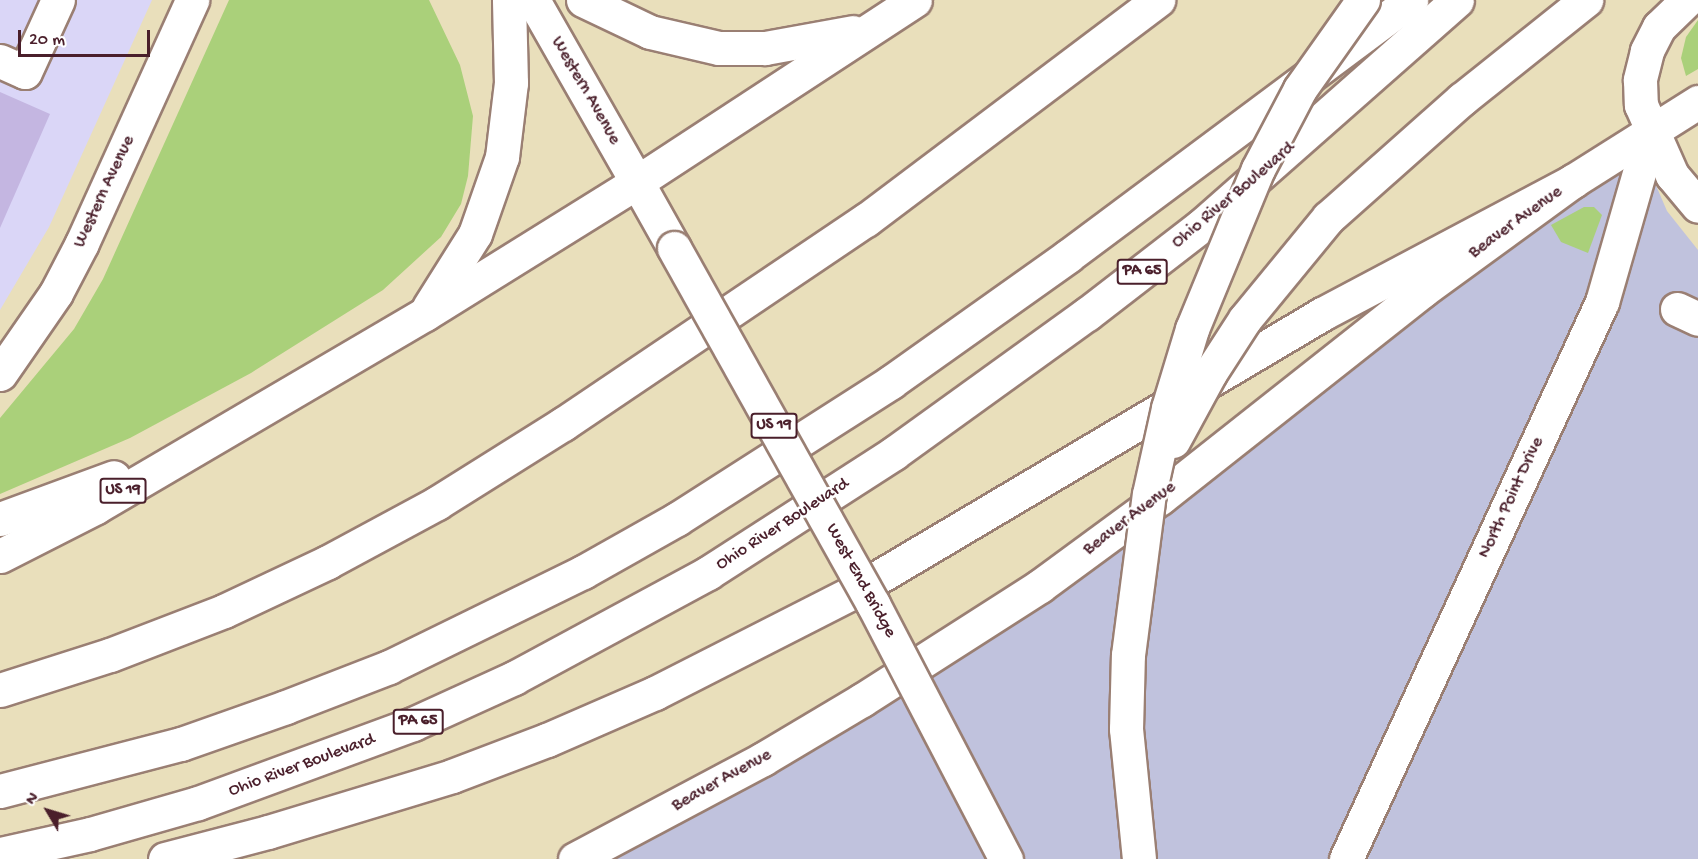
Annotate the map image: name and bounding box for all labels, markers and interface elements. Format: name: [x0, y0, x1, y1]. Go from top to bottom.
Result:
scale bar: [21, 18, 153, 56]
text: 20 m: [29, 30, 65, 51]
street label: Western Avenue: [545, 33, 625, 149]
street label: Western Avenue: [70, 133, 140, 251]
street label: Ohio River Boulevard: [1168, 138, 1300, 254]
street label: Beaver Avenue: [1465, 182, 1567, 264]
road number: PA 65: [1116, 259, 1168, 285]
road number: US 19: [750, 413, 798, 439]
street label: North Point Drive: [1474, 434, 1550, 562]
street label: Ohio River Boulevard: [712, 474, 854, 576]
street label: Beaver Avenue: [1079, 477, 1181, 561]
road number: US 19: [99, 478, 147, 504]
street label: West End Bridge: [820, 520, 900, 642]
road number: PA 65: [392, 709, 444, 735]
street label: Ohio River Boulevard: [226, 729, 378, 803]
street label: Beaver Avenue: [668, 745, 776, 817]
north arrow: [18, 781, 78, 841]
text: N: [23, 790, 44, 810]

